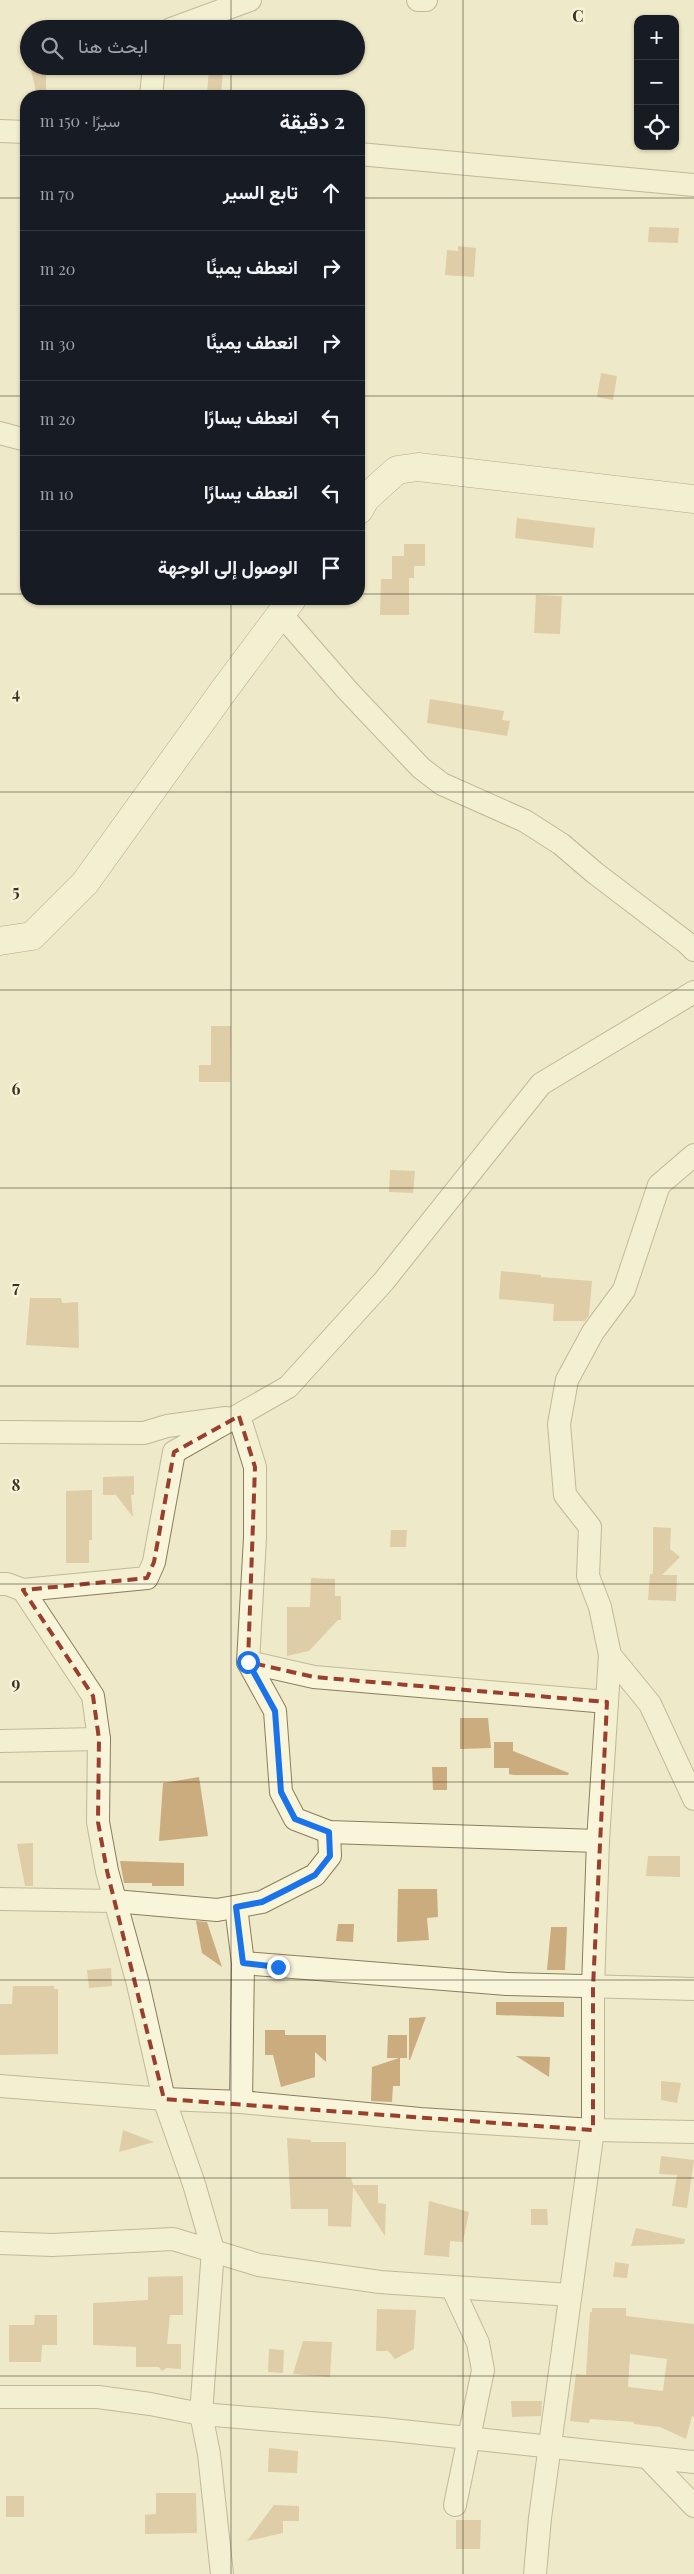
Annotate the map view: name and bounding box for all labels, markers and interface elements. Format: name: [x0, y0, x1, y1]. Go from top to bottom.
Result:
text: C: [572, 5, 584, 26]
map controls: [634, 15, 679, 150]
button: +: [634, 15, 679, 60]
search box: [20, 20, 365, 75]
text: ابحث هنا: [78, 32, 148, 58]
icon: search: [38, 34, 66, 62]
button: −: [634, 60, 679, 105]
button: locate: [634, 105, 679, 150]
text: 2 دقيقة: [280, 106, 345, 134]
text: سيرًا · 150 m: [40, 110, 120, 131]
text: تابع السير: [223, 178, 298, 204]
icon: ahead: [317, 179, 345, 207]
text: 70 m: [40, 183, 74, 204]
text: انعطف يمينًا: [206, 253, 298, 279]
icon: right: [317, 254, 345, 282]
text: 20 m: [40, 258, 75, 279]
text: انعطف يمينًا: [206, 328, 298, 354]
icon: right: [317, 329, 345, 357]
text: 30 m: [40, 333, 75, 354]
text: انعطف يسارًا: [204, 403, 298, 429]
icon: left: [317, 404, 345, 432]
text: 20 m: [40, 408, 75, 429]
text: انعطف يسارًا: [204, 478, 298, 504]
icon: left: [317, 479, 345, 507]
text: 10 m: [40, 483, 74, 504]
text: الوصول إلى الوجهة: [158, 553, 298, 579]
icon: arrive: [317, 554, 345, 582]
text: 4: [12, 682, 20, 703]
text: 5: [12, 880, 20, 901]
text: 6: [12, 1078, 21, 1099]
text: 7: [12, 1276, 20, 1297]
text: 8: [12, 1474, 21, 1495]
route start: [237, 1651, 260, 1674]
text: 9: [12, 1672, 21, 1693]
route end: [267, 1956, 290, 1979]

